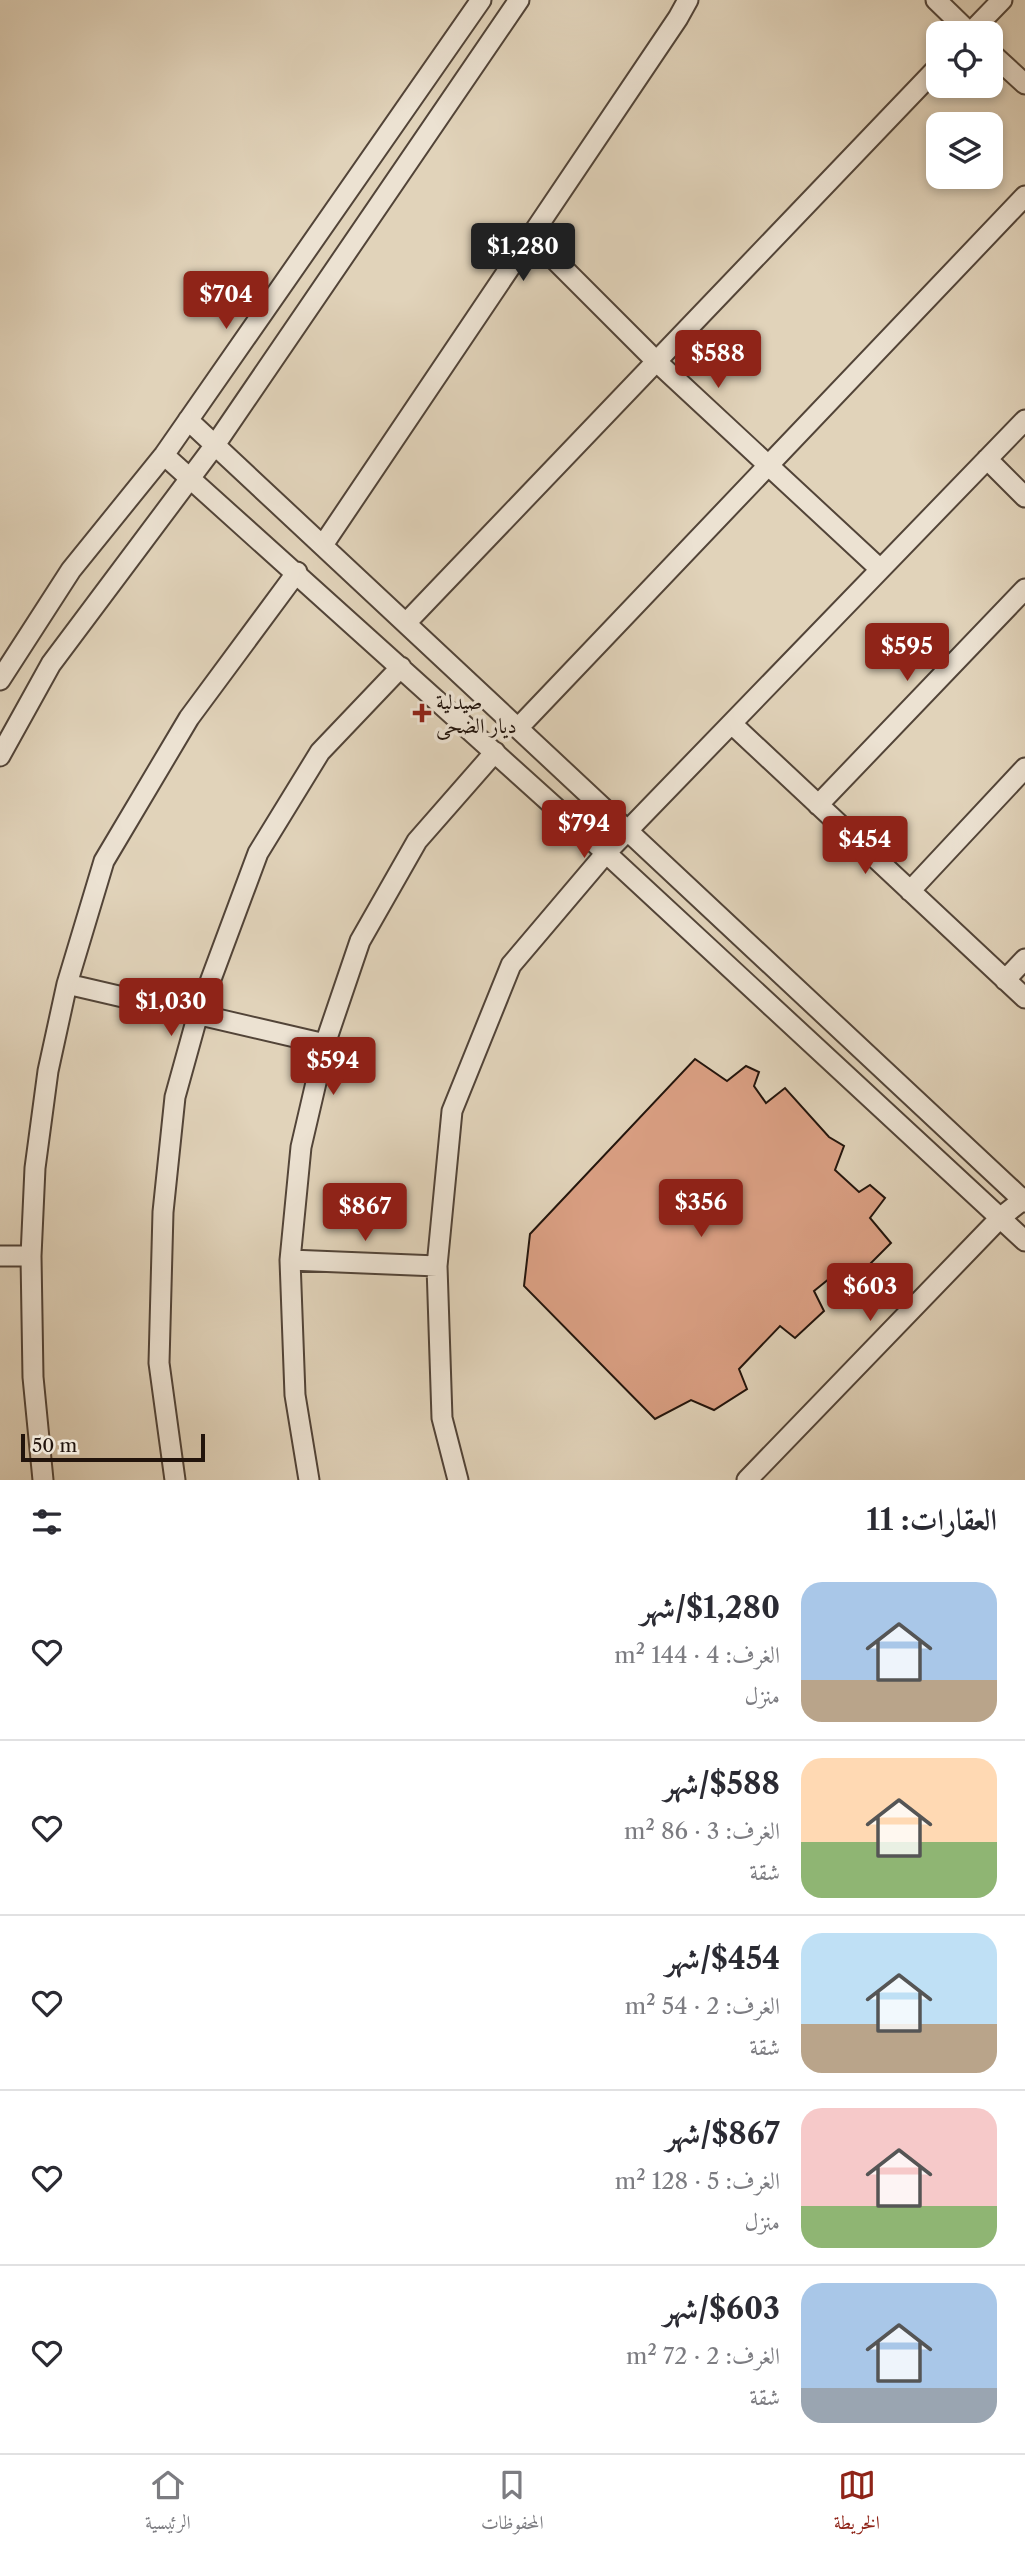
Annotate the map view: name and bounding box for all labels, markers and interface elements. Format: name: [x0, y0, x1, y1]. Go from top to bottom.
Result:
map controls: [926, 21, 1003, 189]
button: locate: [926, 21, 1003, 98]
button: layers: [926, 112, 1003, 189]
pin: $1,280: [466, 224, 580, 283]
text: $1,280: [487, 232, 559, 260]
pin: $704: [185, 272, 267, 331]
text: $704: [199, 280, 253, 308]
pin: $588: [677, 330, 759, 390]
text: $588: [691, 339, 745, 367]
pin: $595: [866, 624, 948, 683]
text: $595: [881, 632, 933, 660]
place label: صيدلية ديار الضحى: [436, 689, 517, 740]
marker: صيدلية ديار الضحى: [414, 705, 430, 721]
pin: $794: [543, 800, 625, 860]
text: $794: [558, 809, 610, 837]
pin: $454: [824, 816, 906, 876]
text: $454: [839, 825, 891, 853]
pin: $1,030: [114, 978, 228, 1038]
text: $1,030: [135, 987, 207, 1015]
pin: $594: [292, 1038, 374, 1097]
text: $594: [307, 1046, 359, 1074]
pin: $356: [660, 1180, 742, 1239]
pin: $867: [324, 1184, 406, 1243]
text: $356: [675, 1188, 727, 1216]
text: $867: [339, 1192, 391, 1220]
pin: $603: [829, 1264, 911, 1323]
text: $603: [843, 1272, 897, 1300]
scale bar: [21, 1431, 205, 1463]
text: 50 m: [32, 1434, 77, 1457]
text: العقارات: 11: [866, 1501, 997, 1538]
icon: filters: [28, 1503, 66, 1541]
text: $1,280/شهر: [641, 1589, 780, 1626]
icon: home: [857, 1610, 941, 1694]
icon: heart: [28, 1633, 66, 1671]
text: الغرف: 4 · 144 m²: [614, 1641, 780, 1669]
text: منزل: [745, 1682, 780, 1710]
text: $588/شهر: [664, 1765, 780, 1802]
icon: home: [857, 1786, 941, 1870]
icon: heart: [28, 1809, 66, 1847]
text: الغرف: 3 · 86 m²: [624, 1817, 780, 1845]
text: شقة: [750, 1858, 780, 1886]
text: $454/شهر: [665, 1940, 780, 1977]
icon: home: [857, 1961, 941, 2045]
icon: heart: [28, 1984, 66, 2022]
text: الغرف: 2 · 54 m²: [625, 1992, 780, 2020]
text: شقة: [750, 2033, 780, 2061]
text: $867/شهر: [666, 2115, 780, 2152]
icon: home: [857, 2136, 941, 2220]
icon: heart: [28, 2159, 66, 2197]
text: الغرف: 5 · 128 m²: [615, 2167, 780, 2195]
text: منزل: [745, 2208, 780, 2236]
text: $603/شهر: [664, 2290, 780, 2327]
icon: home: [857, 2311, 941, 2395]
icon: heart: [28, 2334, 66, 2372]
text: الغرف: 2 · 72 m²: [626, 2342, 780, 2370]
text: شقة: [750, 2383, 780, 2411]
tab: الرئيسية: [145, 2466, 191, 2541]
tab: المحفوظات: [481, 2466, 544, 2541]
tab: الخريطة: [834, 2466, 880, 2541]

